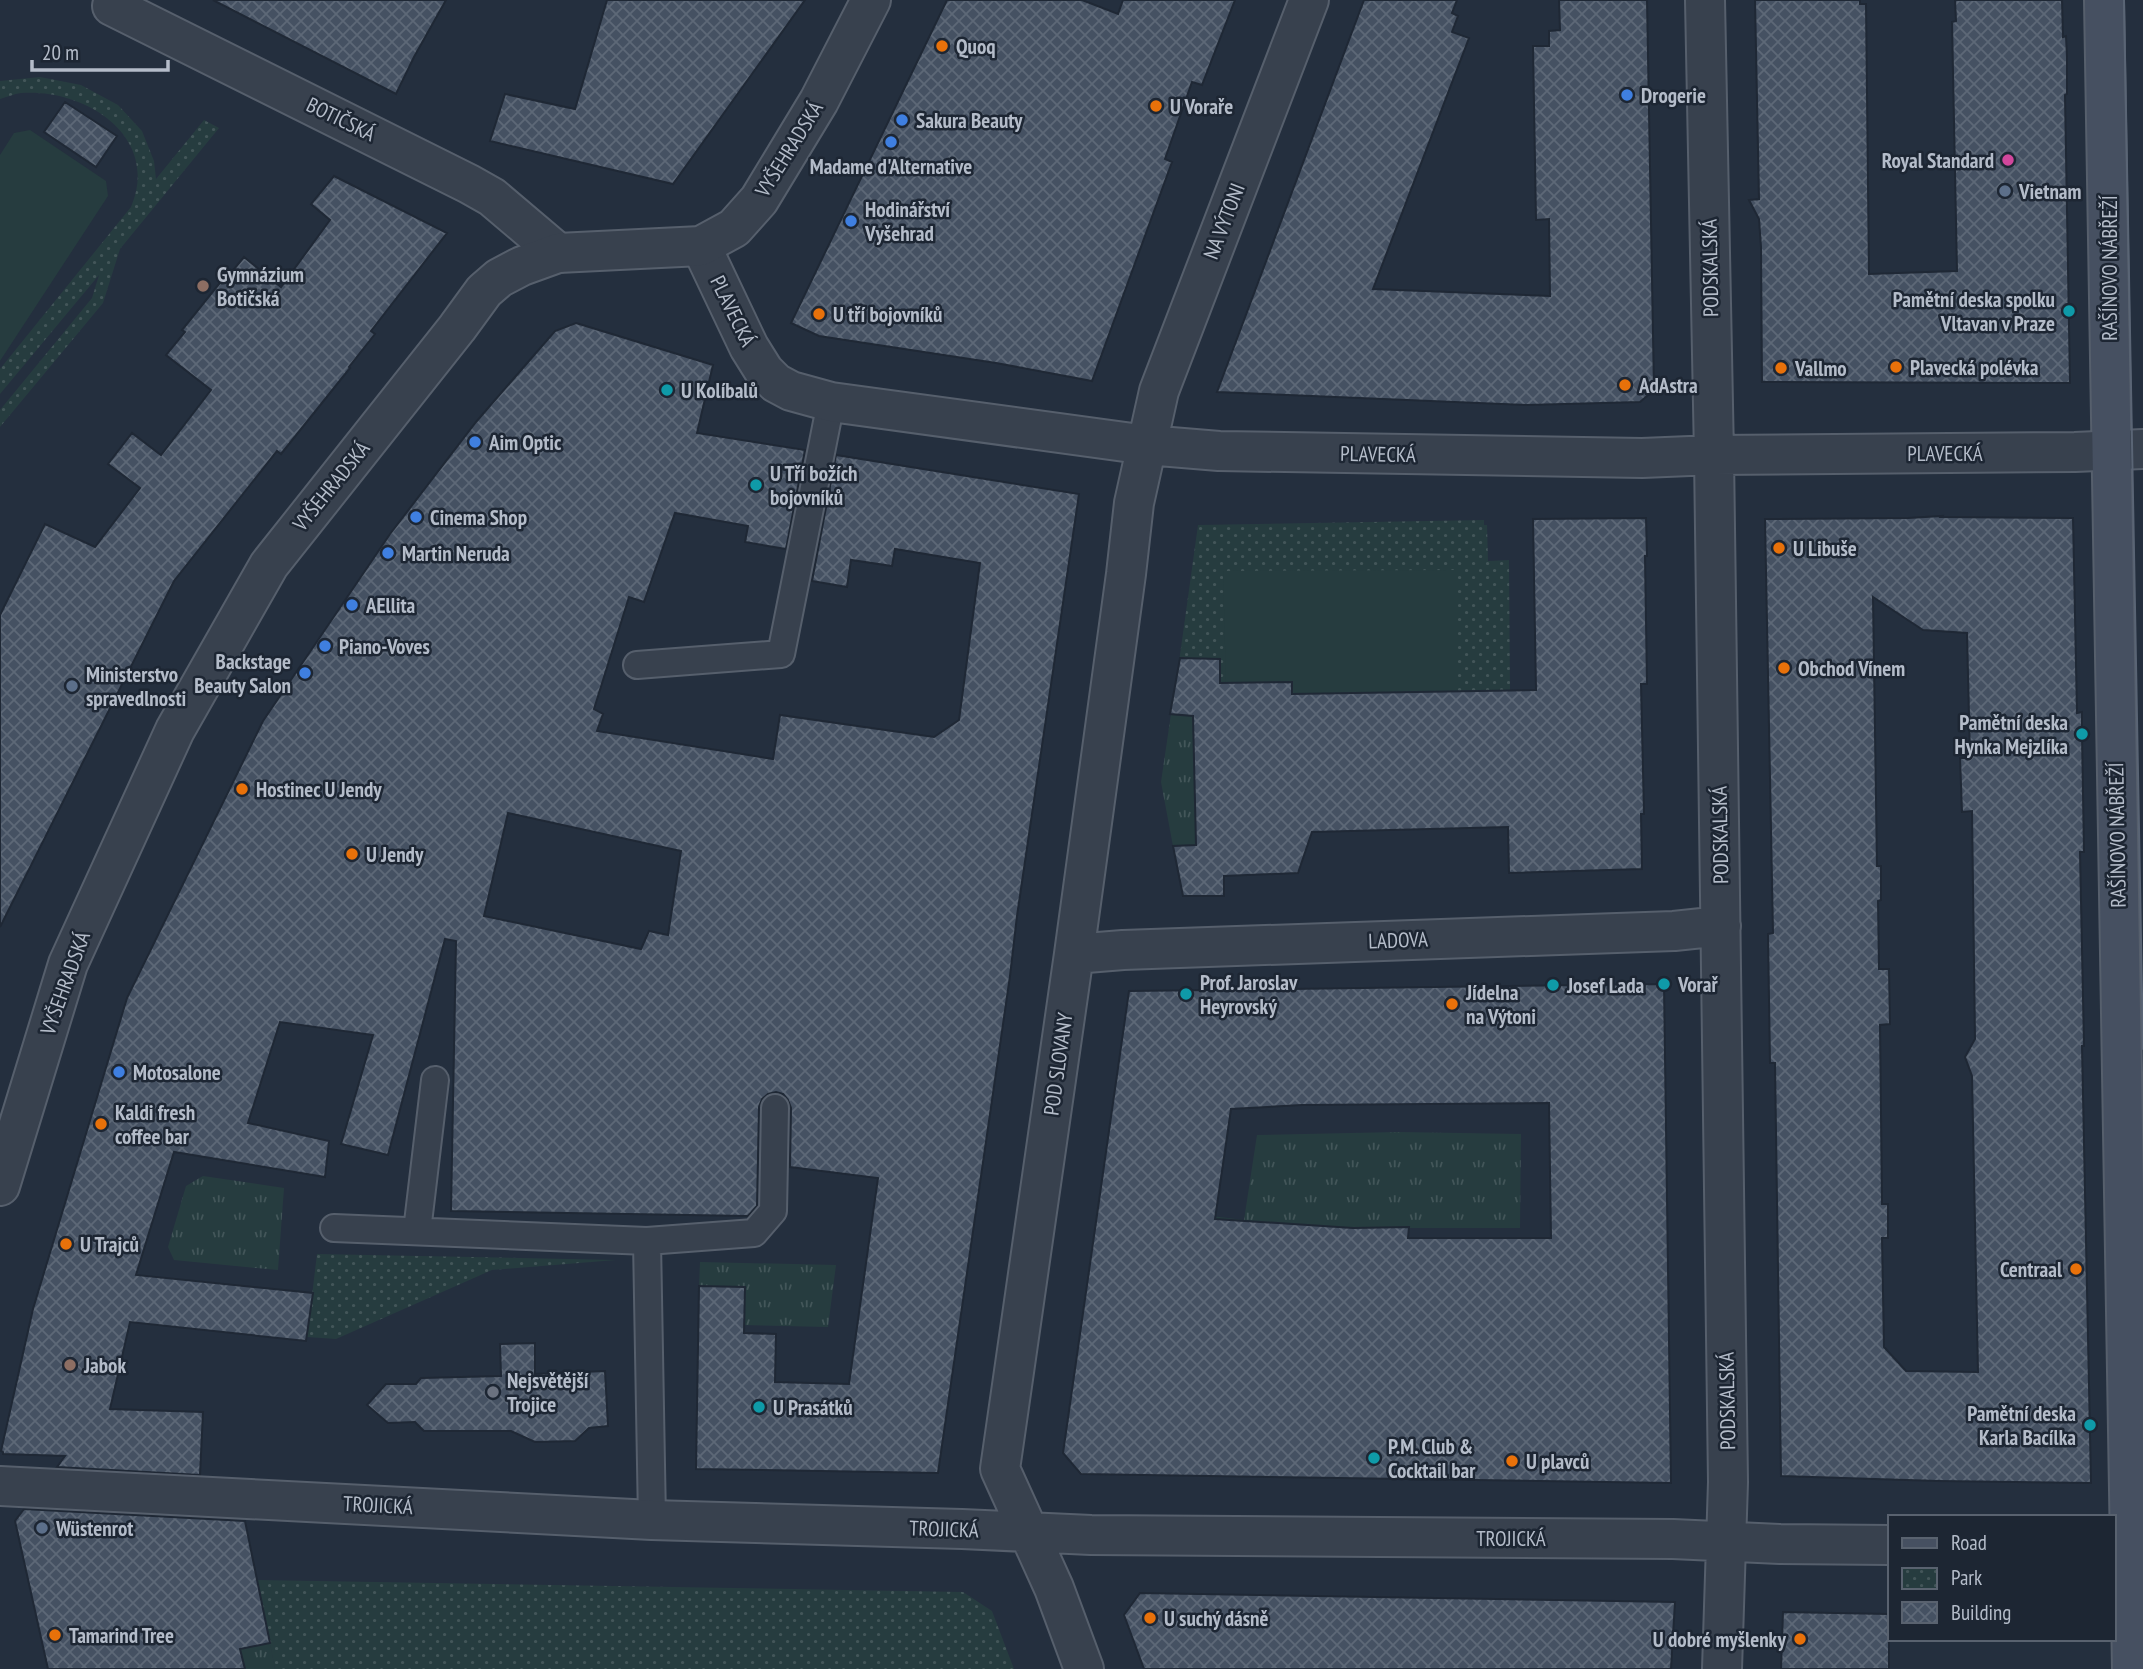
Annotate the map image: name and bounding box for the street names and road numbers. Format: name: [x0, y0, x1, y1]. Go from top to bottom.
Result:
street label: BOTIČSKÁ: [302, 91, 380, 147]
street label: VYŠEHRADSKÁ: [749, 96, 829, 203]
street label: NA VÝTONI: [1197, 179, 1251, 263]
street label: RAŠÍNOVO NÁBŘEŽÍ: [2096, 194, 2123, 341]
street label: PODSKALSKÁ: [1696, 219, 1724, 317]
street label: PLAVECKÁ: [704, 271, 762, 351]
street label: VYŠEHRADSKÁ: [286, 436, 375, 537]
street label: PLAVECKÁ: [1340, 440, 1416, 468]
street label: PLAVECKÁ: [1907, 440, 1983, 467]
street label: RAŠÍNOVO NÁBŘEŽÍ: [2102, 761, 2132, 908]
street label: PODSKALSKÁ: [1706, 786, 1734, 884]
street label: LADOVA: [1368, 925, 1428, 955]
street label: VYŠEHRADSKÁ: [34, 928, 96, 1039]
street label: POD SLOVANY: [1037, 1010, 1079, 1117]
street label: PODSKALSKÁ: [1713, 1352, 1741, 1450]
street label: TROJICKÁ: [343, 1490, 414, 1520]
street label: TROJICKÁ: [909, 1514, 979, 1544]
street label: TROJICKÁ: [1476, 1525, 1546, 1552]

